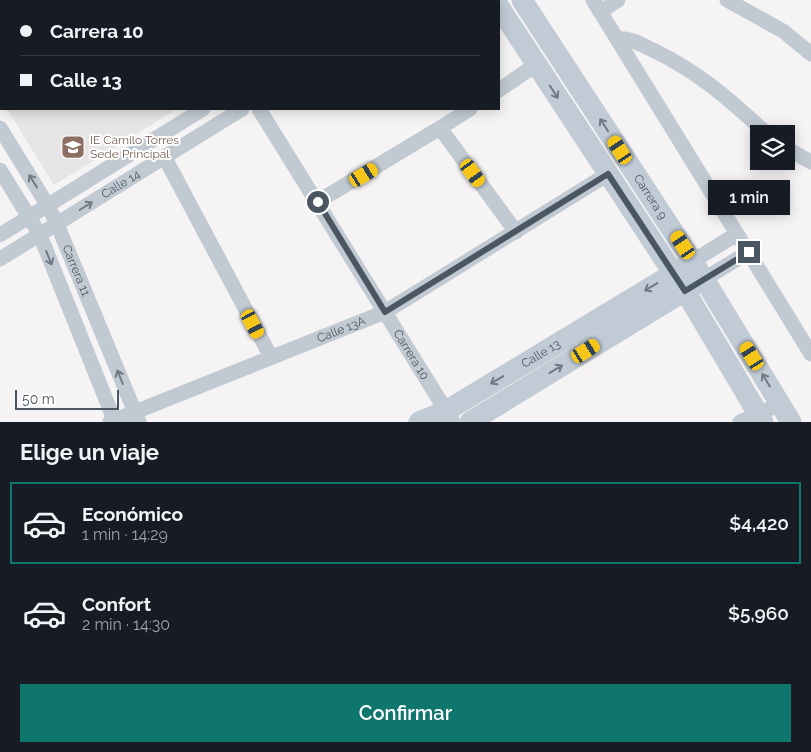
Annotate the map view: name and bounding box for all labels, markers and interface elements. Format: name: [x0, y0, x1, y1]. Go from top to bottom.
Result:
text: Carrera 10: [50, 20, 144, 42]
text: Calle 13: [50, 69, 122, 91]
one-way arrow: [550, 84, 560, 98]
one-way arrow: [599, 118, 609, 132]
map controls: [750, 125, 795, 170]
button: layers: [750, 125, 795, 170]
place label: IE Camilo Torres Sede Principal: [90, 133, 179, 161]
car: [605, 133, 634, 167]
school or university icon: IE Camilo Torres Sede Principal: [60, 134, 86, 160]
car: [458, 156, 487, 190]
car: [347, 161, 380, 189]
street label: Calle 14: [99, 167, 143, 201]
street label: Carrera 9: [631, 172, 670, 222]
one-way arrow: [27, 174, 37, 188]
callout: 1 min: [708, 180, 790, 214]
text: 1 min: [729, 188, 769, 207]
route start: [307, 191, 329, 213]
one-way arrow: [79, 201, 93, 211]
car: [668, 228, 697, 262]
route end: [738, 241, 760, 263]
street label: Carrera 11: [59, 243, 93, 298]
one-way arrow: [45, 250, 54, 265]
one-way arrow: [645, 282, 659, 292]
car: [239, 307, 266, 341]
street label: Calle 13A: [315, 314, 368, 346]
street label: Carrera 10: [390, 327, 432, 382]
street label: Calle 13: [519, 337, 563, 371]
car: [569, 337, 602, 365]
car: [737, 339, 766, 373]
one-way arrow: [549, 364, 563, 374]
one-way arrow: [115, 370, 125, 385]
one-way arrow: [761, 373, 772, 387]
one-way arrow: [491, 375, 505, 385]
scale bar: [15, 387, 119, 410]
text: 50 m: [22, 391, 55, 407]
text: Elige un viaje: [20, 439, 159, 465]
icon: car: [22, 501, 67, 546]
text: Económico: [82, 503, 183, 525]
text: $4,420: [729, 512, 789, 534]
text: 1 min · 14:29: [82, 525, 168, 544]
icon: car: [22, 591, 67, 636]
text: Confort: [82, 593, 151, 615]
text: $5,960: [728, 602, 789, 624]
text: 2 min · 14:30: [82, 615, 170, 634]
button: Confirmar: [20, 684, 791, 742]

